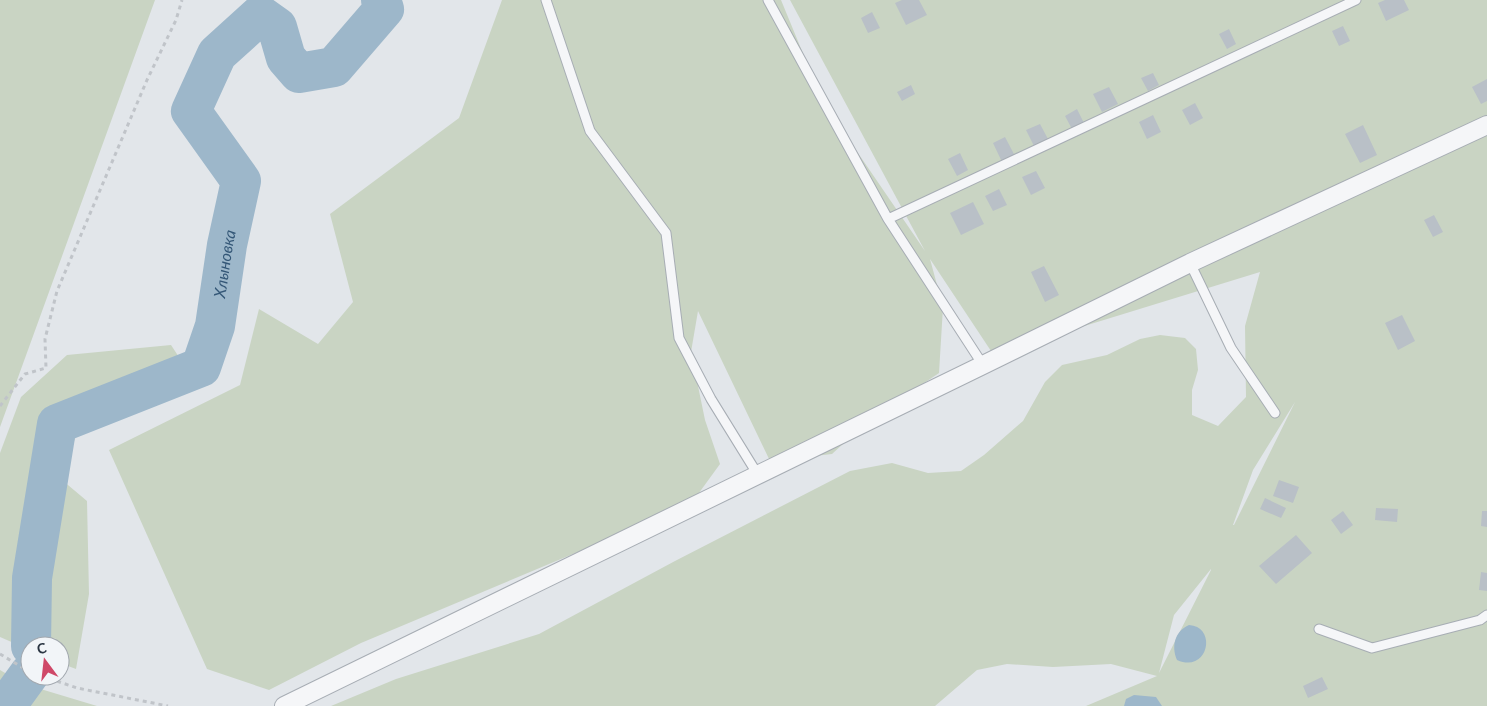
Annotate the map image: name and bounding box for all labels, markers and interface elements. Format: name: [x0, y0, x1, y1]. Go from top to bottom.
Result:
water label: Хлыновка: [209, 228, 239, 300]
north arrow: [20, 636, 70, 686]
text: С: [35, 638, 49, 657]

